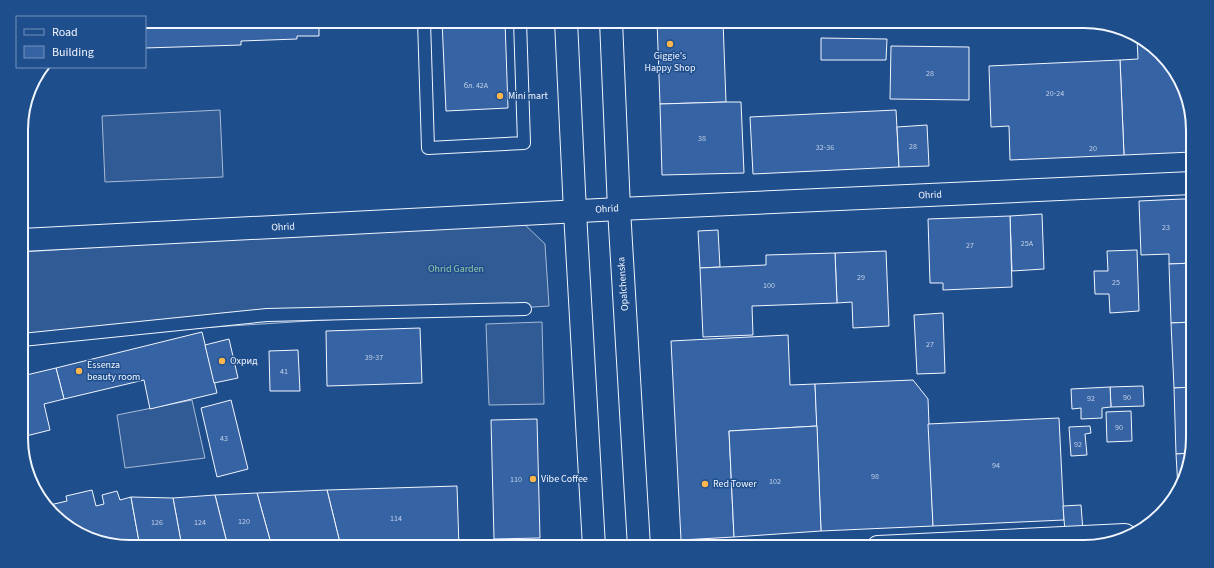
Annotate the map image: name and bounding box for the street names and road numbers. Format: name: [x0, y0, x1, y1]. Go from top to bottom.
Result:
street label: Ohrid: [918, 187, 942, 203]
street label: Ohrid: [595, 201, 619, 217]
street label: Ohrid: [271, 219, 295, 235]
street label: Opalchenska: [614, 256, 632, 312]

